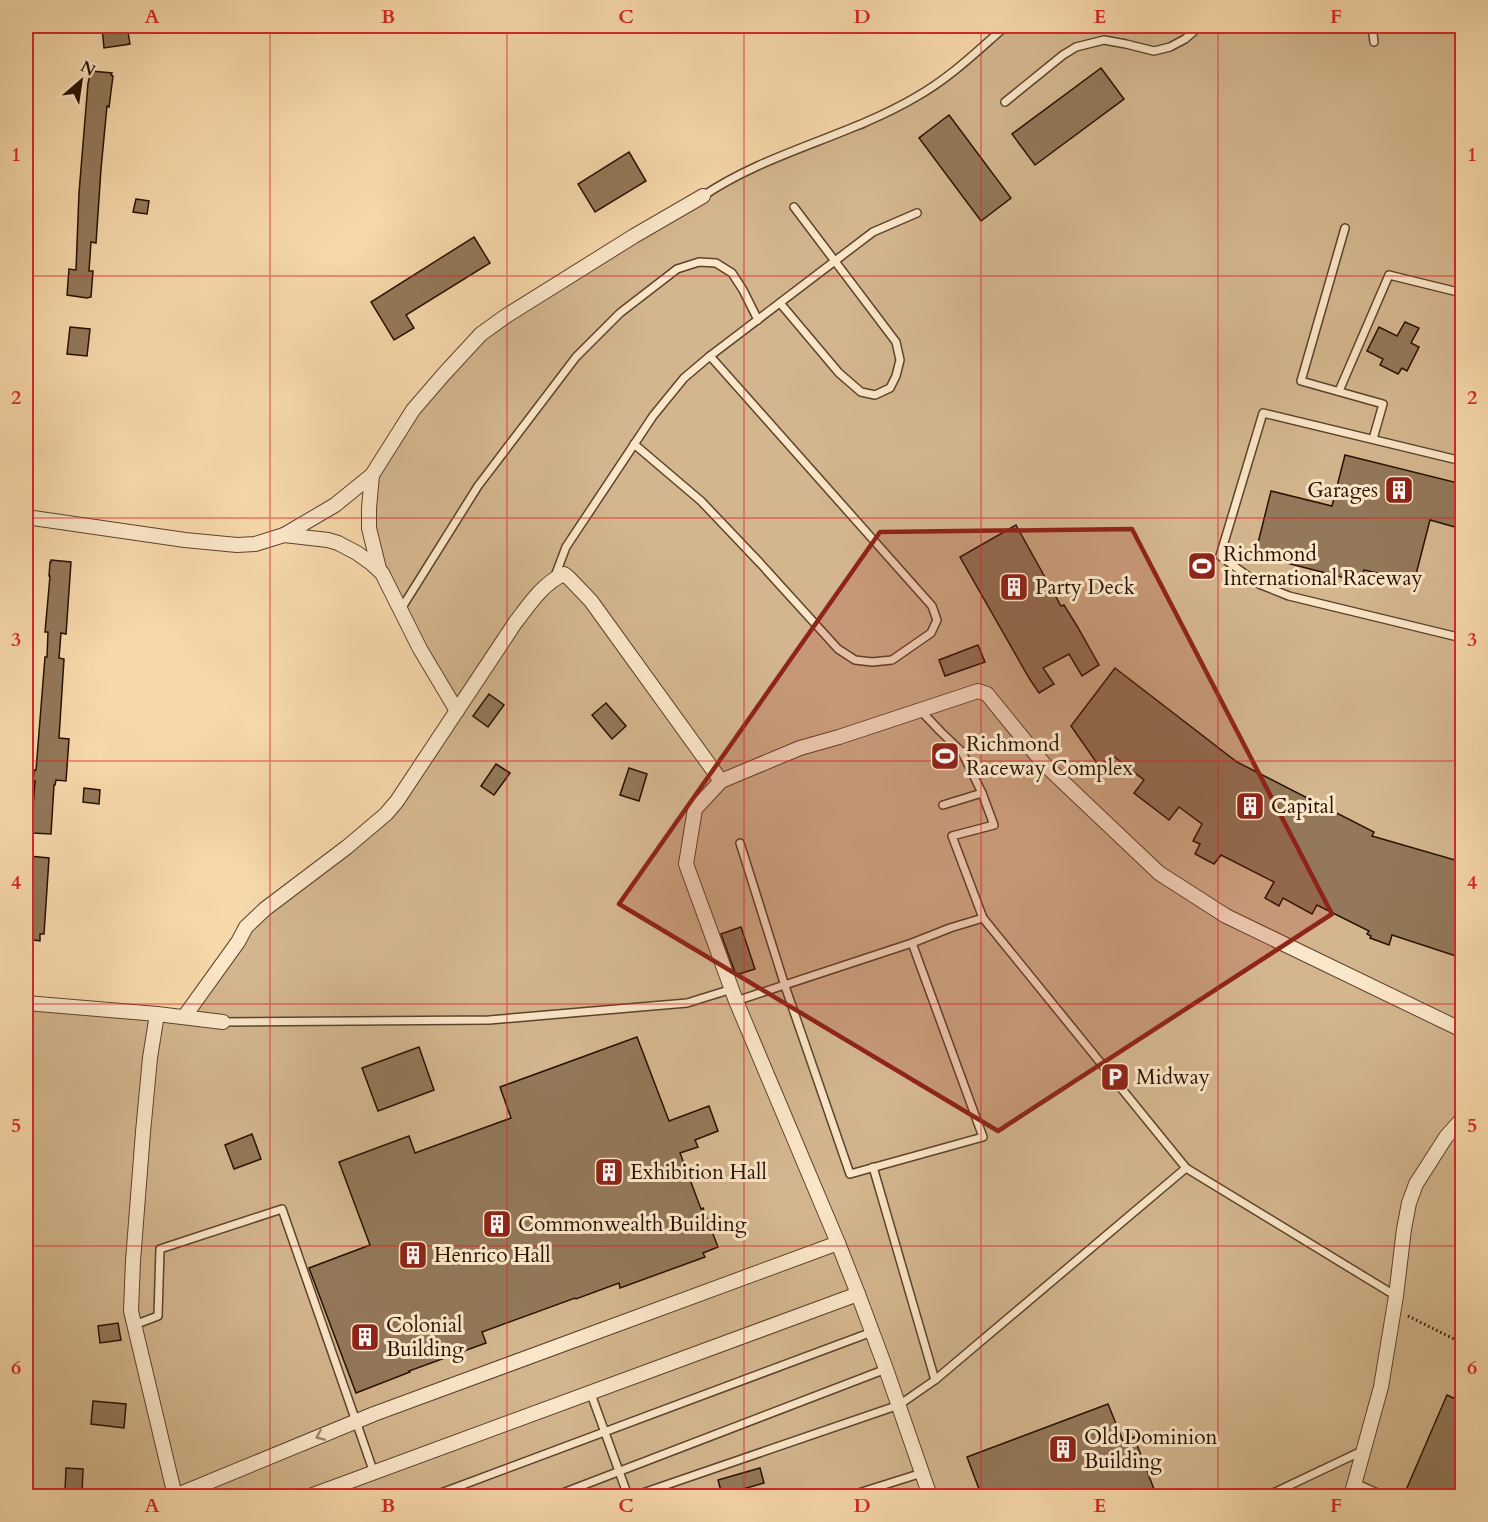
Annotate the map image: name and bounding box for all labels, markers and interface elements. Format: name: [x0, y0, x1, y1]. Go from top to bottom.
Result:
text: A: [144, 3, 160, 30]
text: B: [381, 3, 395, 30]
text: C: [618, 3, 634, 30]
text: D: [853, 3, 871, 30]
text: E: [1094, 3, 1106, 30]
text: F: [1330, 3, 1342, 30]
north arrow: [51, 51, 111, 111]
text: N: [76, 56, 99, 82]
text: 1: [11, 141, 21, 168]
text: 1: [1467, 141, 1477, 168]
text: 2: [11, 384, 21, 411]
text: 2: [1467, 384, 1477, 411]
building icon: Garages: [1383, 474, 1415, 506]
place label: Garages: [1307, 476, 1378, 505]
place label: Richmond International Raceway: [1223, 540, 1423, 593]
sports icon: Richmond International Raceway: [1186, 550, 1218, 582]
building icon: Party Deck: [998, 571, 1030, 603]
place label: Party Deck: [1035, 573, 1136, 602]
text: 3: [11, 626, 21, 653]
text: 3: [1467, 626, 1477, 653]
place label: Richmond Raceway Complex: [966, 730, 1134, 783]
sports icon: Richmond Raceway Complex: [929, 740, 961, 772]
building icon: Capital: [1234, 790, 1266, 822]
place label: Capital: [1271, 792, 1334, 821]
text: 4: [11, 869, 21, 896]
text: 4: [1467, 869, 1477, 896]
parking icon: Midway: [1099, 1061, 1131, 1093]
place label: Midway: [1136, 1063, 1210, 1092]
text: 5: [11, 1112, 21, 1139]
text: 5: [1467, 1112, 1477, 1139]
building icon: Exhibition Hall: [593, 1156, 625, 1188]
place label: Exhibition Hall: [630, 1158, 767, 1187]
building icon: Commonwealth Building: [481, 1208, 513, 1240]
place label: Commonwealth Building: [518, 1210, 747, 1239]
building icon: Henrico Hall: [397, 1239, 429, 1271]
place label: Henrico Hall: [434, 1241, 550, 1270]
place label: Colonial Building: [386, 1311, 464, 1364]
building icon: Colonial Building: [349, 1321, 381, 1353]
text: 6: [11, 1354, 21, 1381]
text: 6: [1467, 1354, 1477, 1381]
place label: Old Dominion Building: [1084, 1423, 1218, 1476]
one-way arrow: [315, 1429, 326, 1441]
building icon: Old Dominion Building: [1047, 1433, 1079, 1465]
text: A: [144, 1492, 160, 1519]
text: B: [381, 1492, 395, 1519]
text: C: [618, 1492, 634, 1519]
text: D: [853, 1492, 871, 1519]
text: E: [1094, 1492, 1106, 1519]
text: F: [1330, 1492, 1342, 1519]

